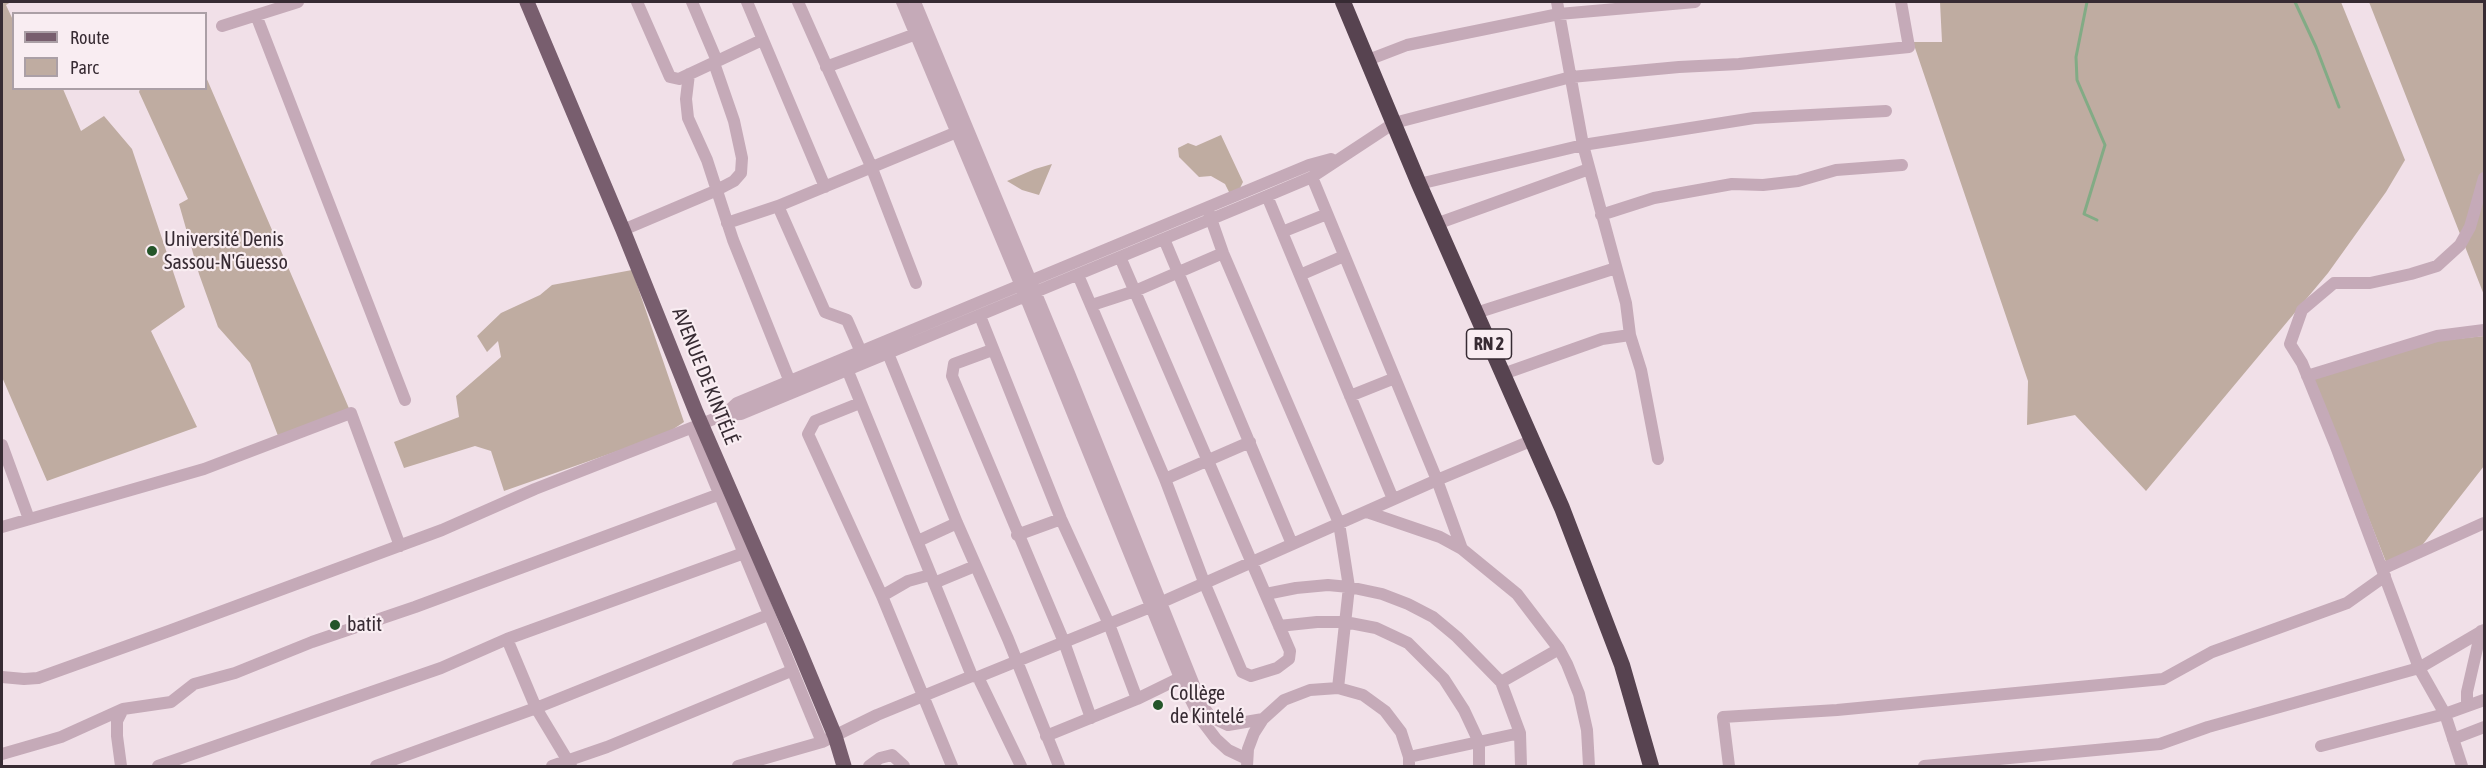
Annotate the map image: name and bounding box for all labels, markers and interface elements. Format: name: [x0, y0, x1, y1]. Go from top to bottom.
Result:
legend: [12, 12, 207, 90]
text: Route: [70, 27, 109, 48]
text: Parc: [70, 57, 99, 78]
place label: Université Denis Sassou-N'Guesso: [164, 228, 288, 275]
marker: Université Denis Sassou-N'Guesso: [145, 244, 159, 258]
street label: AVENUE DE KINTÉLÉ: [667, 304, 743, 448]
road number: RN 2: [1466, 329, 1512, 359]
place label: batit: [347, 613, 382, 637]
marker: batit: [328, 618, 342, 632]
place label: Collège de Kintelé: [1170, 682, 1244, 729]
marker: Collège de Kintelé: [1151, 698, 1165, 712]

